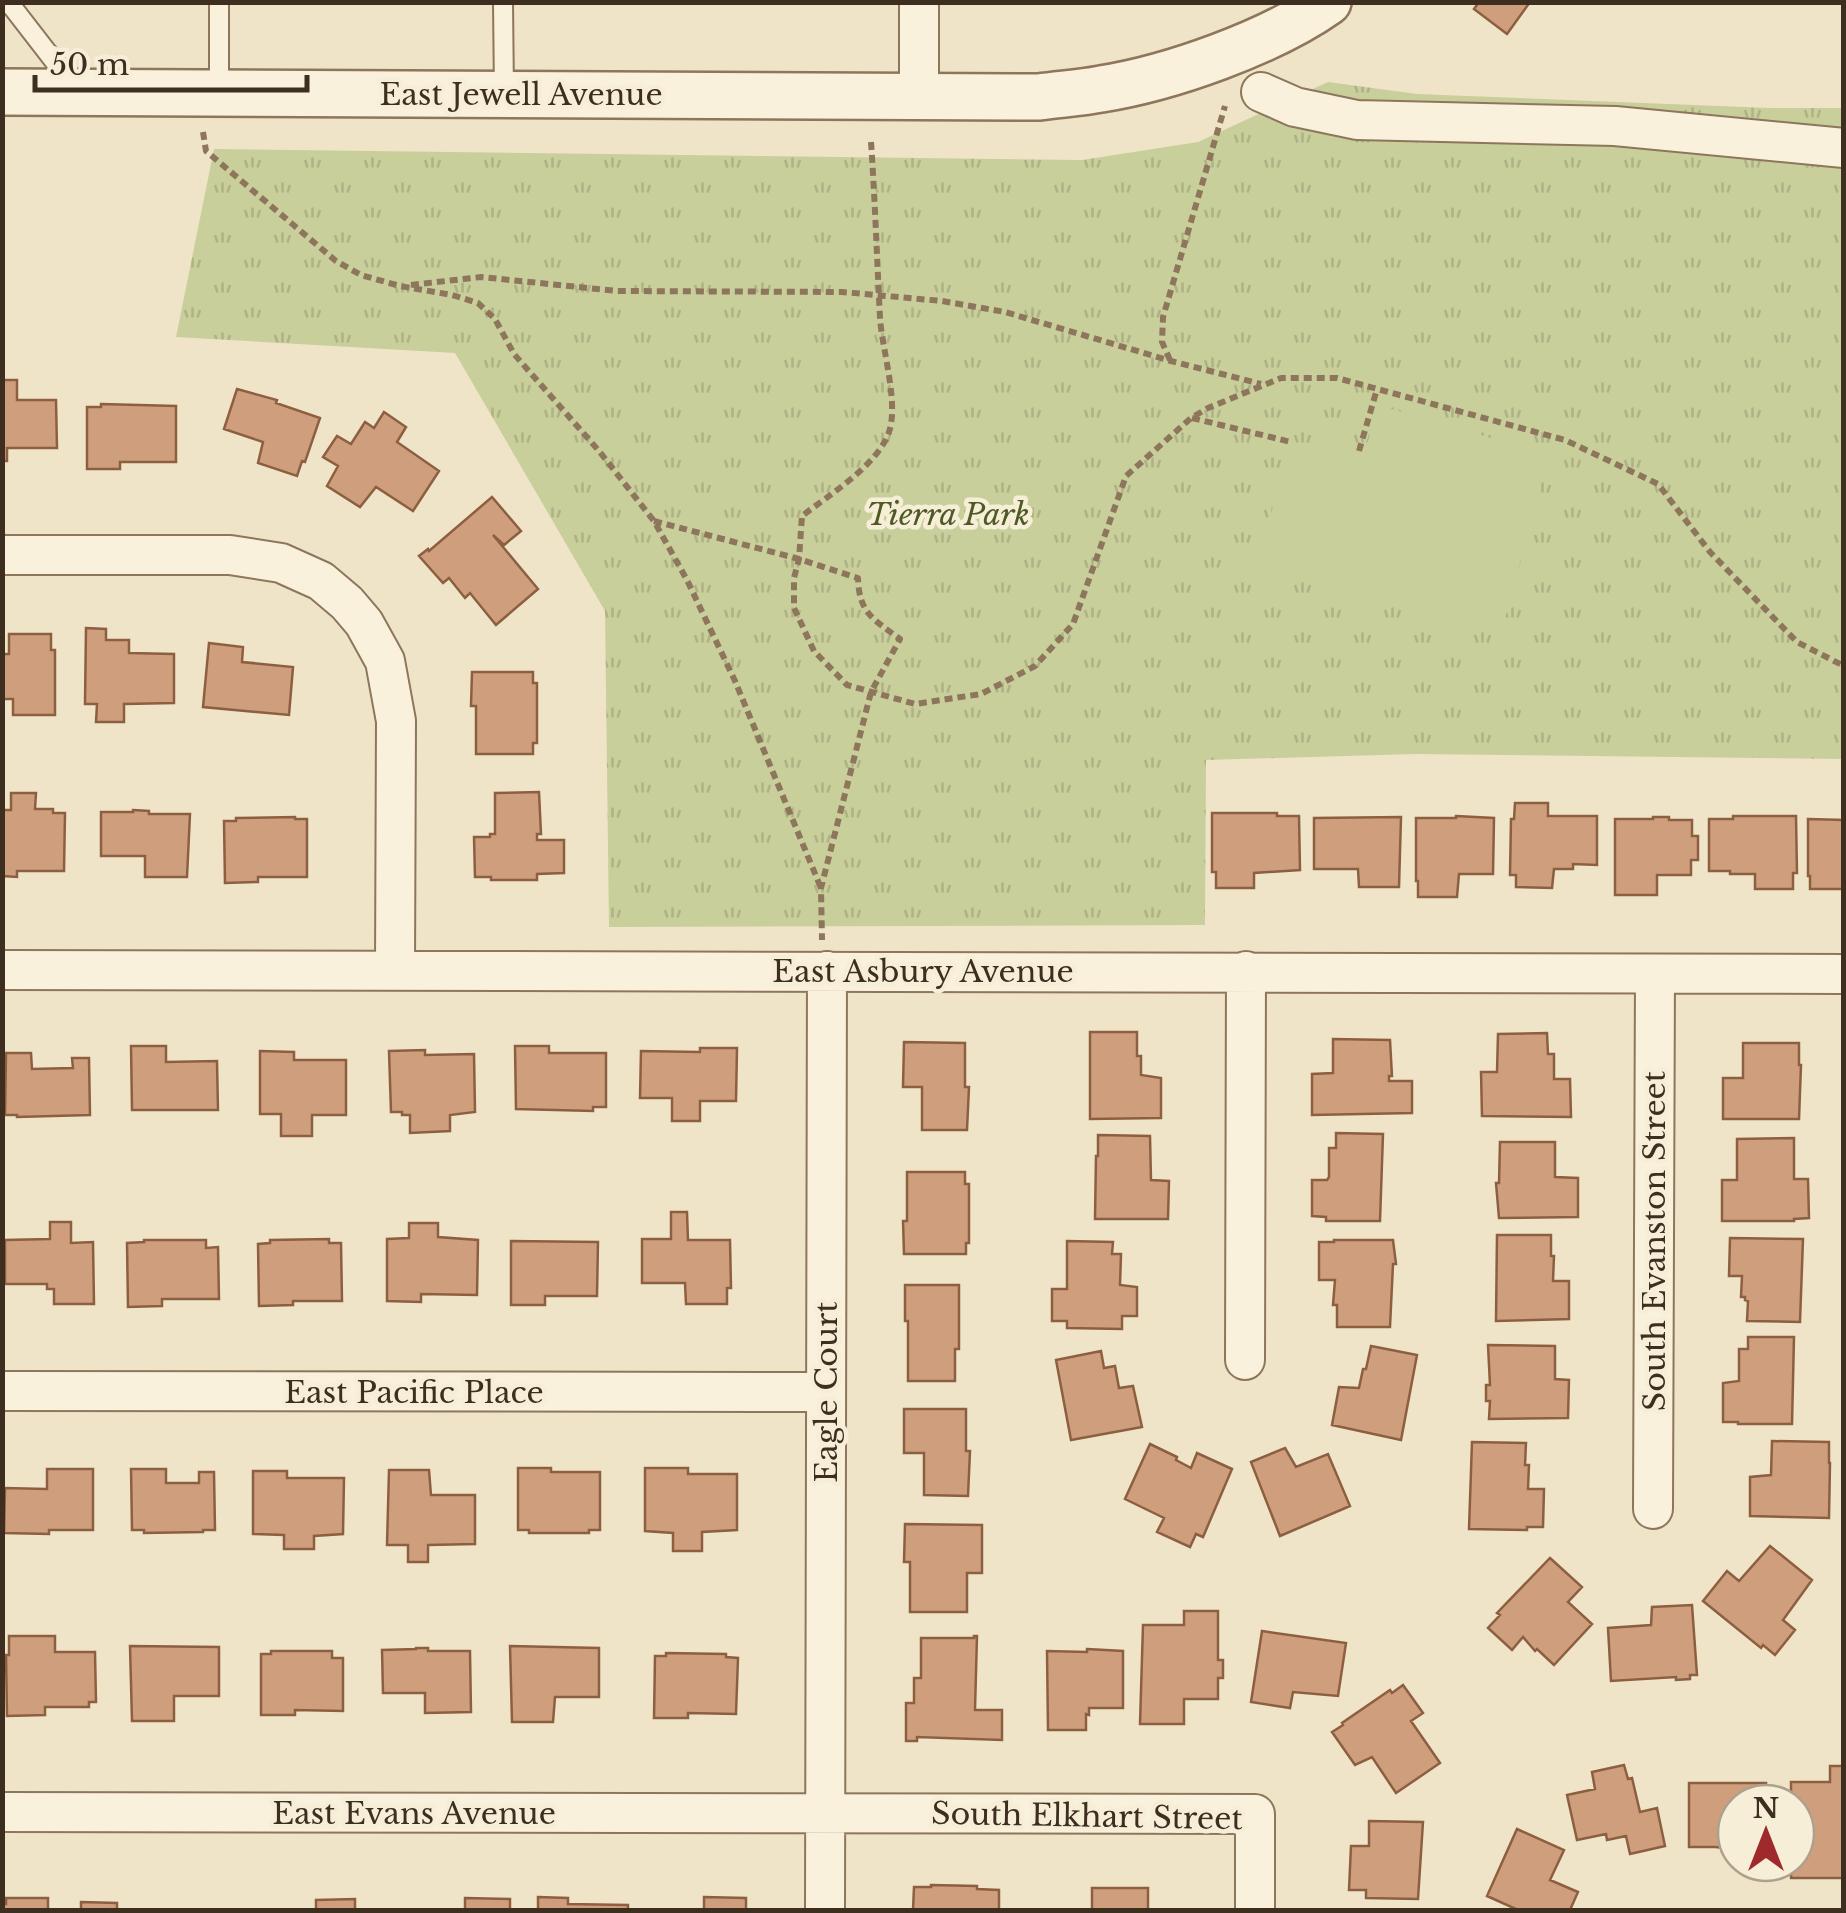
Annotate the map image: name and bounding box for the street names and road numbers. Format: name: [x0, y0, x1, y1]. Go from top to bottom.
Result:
street label: East Jewell Avenue: [379, 76, 663, 113]
street label: East Asbury Avenue: [772, 953, 1074, 990]
street label: South Evanston Street: [1636, 1070, 1673, 1411]
street label: Eagle Court: [808, 1301, 845, 1483]
street label: East Pacific Place: [284, 1374, 544, 1411]
street label: East Evans Avenue: [272, 1795, 556, 1832]
street label: South Elkhart Street: [931, 1795, 1244, 1837]

